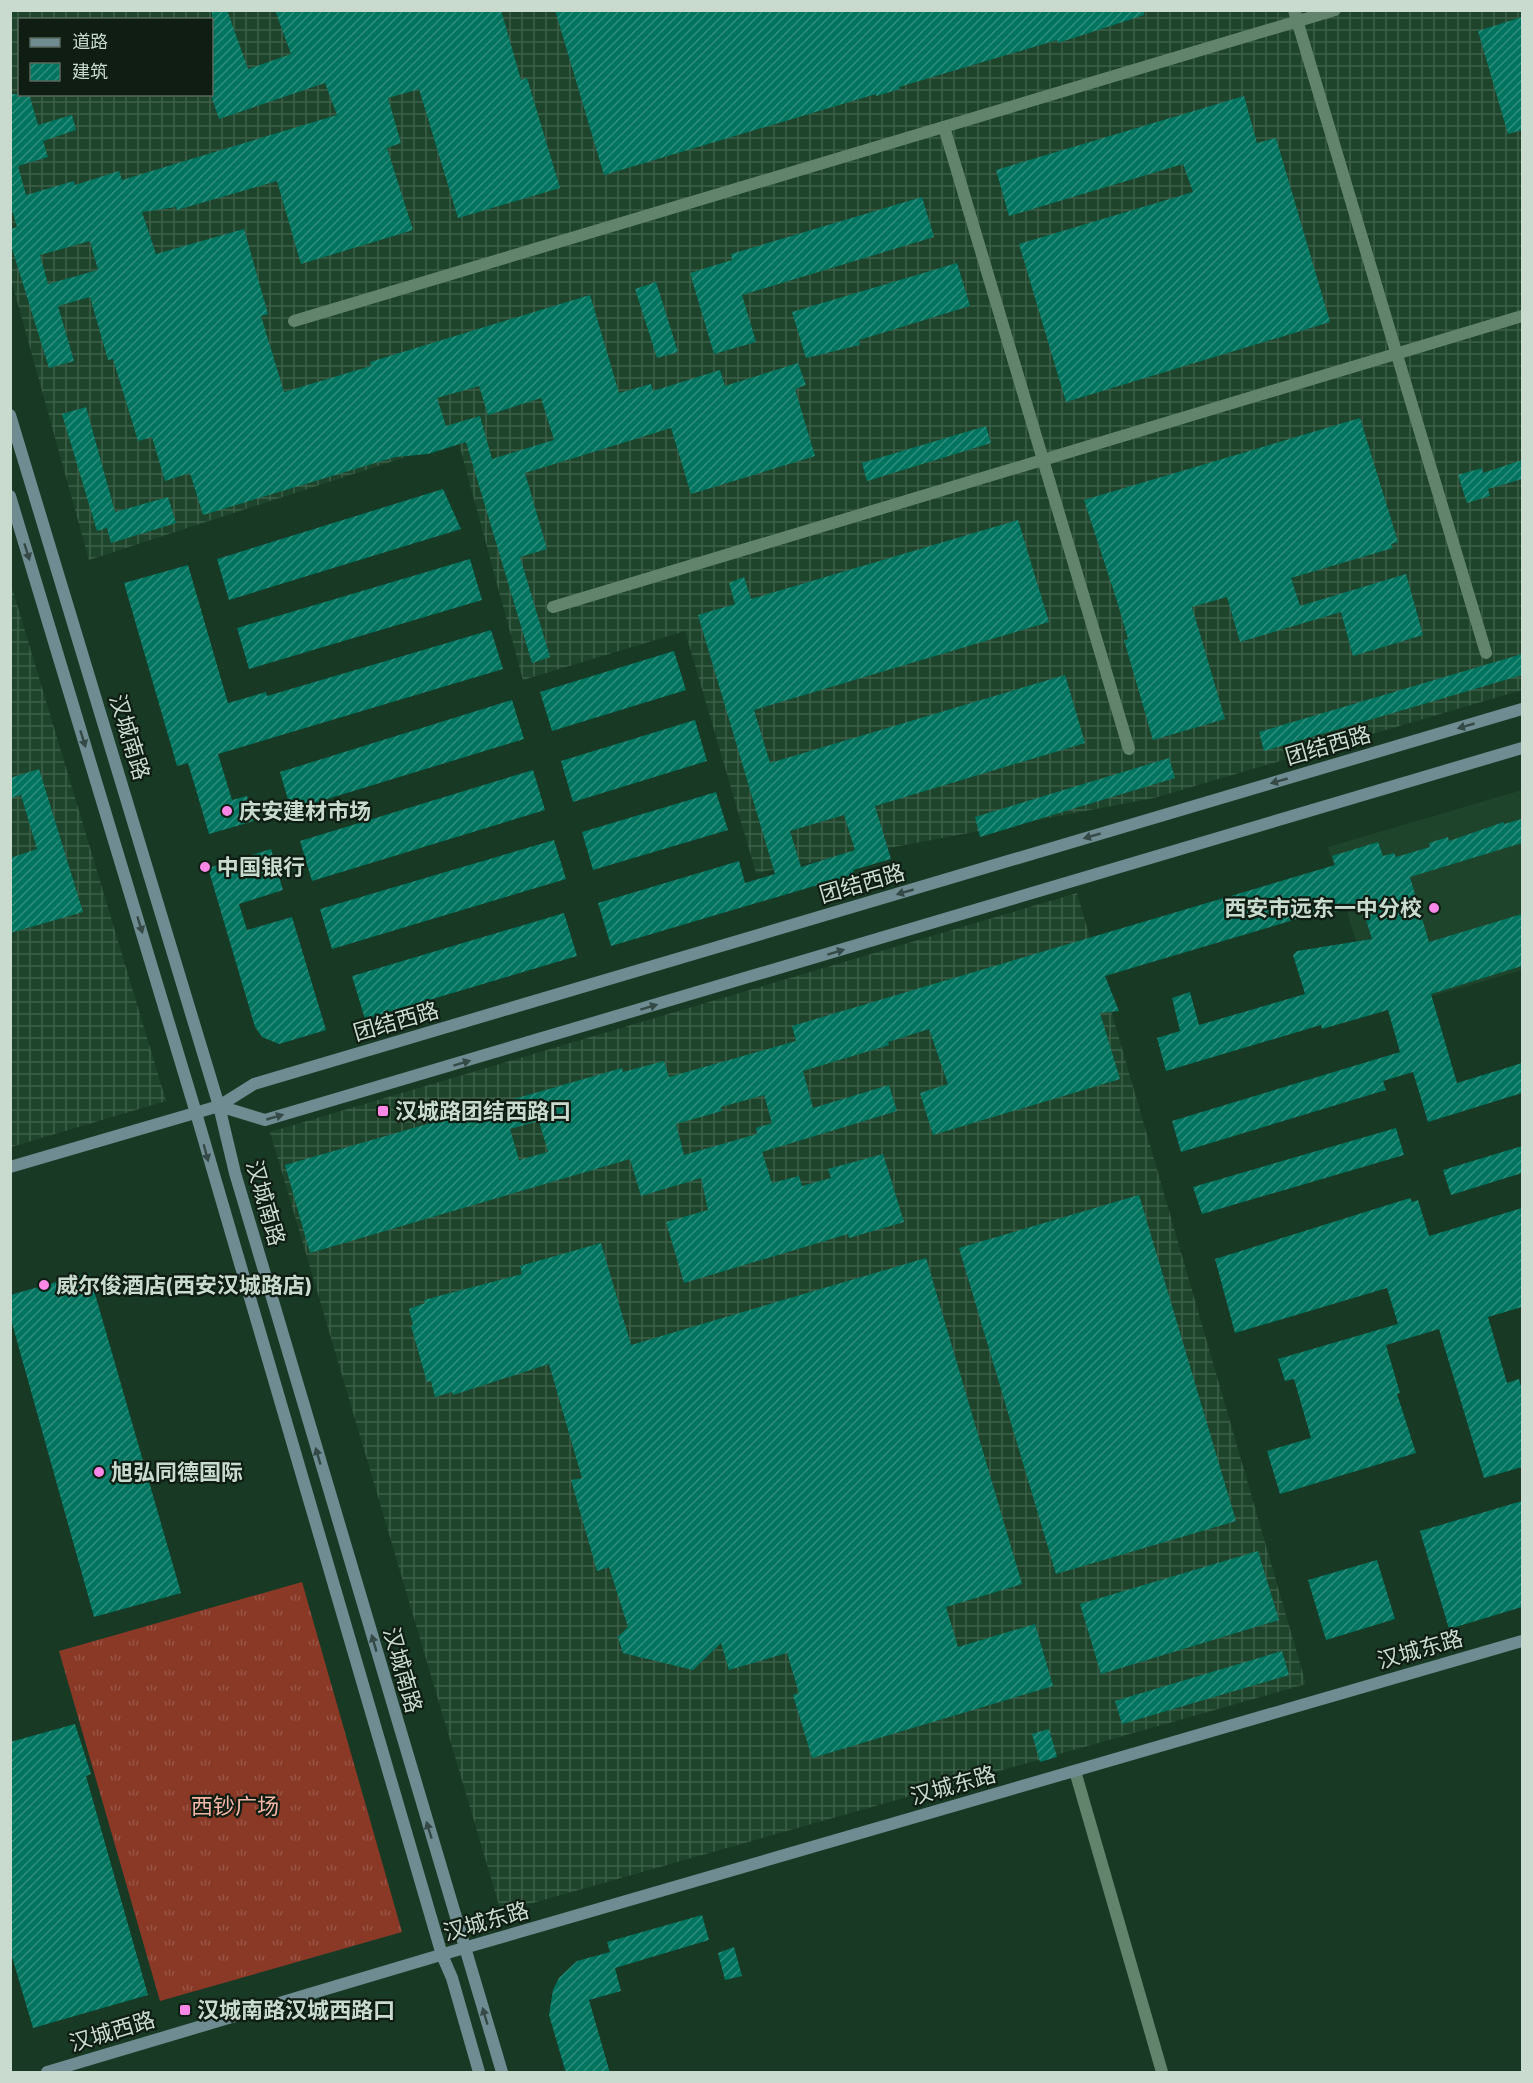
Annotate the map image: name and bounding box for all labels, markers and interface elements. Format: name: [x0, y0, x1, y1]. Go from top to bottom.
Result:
legend: [18, 18, 213, 96]
text: 道路: [72, 28, 108, 55]
text: 建筑: [72, 58, 108, 85]
one-way arrow: [23, 543, 32, 561]
street label: 汉城南路: [101, 690, 159, 784]
street label: 团结西路: [1281, 717, 1375, 773]
one-way arrow: [1457, 722, 1475, 731]
one-way arrow: [79, 730, 88, 748]
one-way arrow: [1270, 777, 1288, 786]
place label: 庆安建材市场: [239, 794, 371, 828]
marker: 庆安建材市场: [220, 804, 234, 818]
one-way arrow: [1083, 832, 1101, 841]
place label: 中国银行: [217, 850, 305, 884]
street label: 团结西路: [815, 855, 909, 911]
marker: 中国银行: [198, 860, 212, 874]
one-way arrow: [896, 888, 914, 897]
place label: 西安市远东一中分校: [1224, 891, 1422, 925]
marker: 西安市远东一中分校: [1427, 901, 1441, 915]
one-way arrow: [136, 916, 145, 934]
one-way arrow: [827, 947, 845, 956]
street label: 团结西路: [349, 993, 443, 1049]
one-way arrow: [640, 1002, 658, 1011]
one-way arrow: [453, 1058, 471, 1067]
place label: 汉城路团结西路口: [395, 1094, 571, 1128]
marker: 汉城路团结西路口: [376, 1104, 390, 1118]
one-way arrow: [265, 1112, 284, 1122]
one-way arrow: [202, 1144, 212, 1162]
street label: 汉城南路: [238, 1156, 294, 1250]
place label: 威尔俊酒店(西安汉城路店): [56, 1268, 312, 1302]
marker: 威尔俊酒店(西安汉城路店): [37, 1278, 51, 1292]
one-way arrow: [313, 1447, 322, 1465]
place label: 旭弘同德国际: [111, 1455, 243, 1489]
marker: 旭弘同德国际: [92, 1465, 106, 1479]
street label: 汉城东路: [1373, 1621, 1467, 1677]
street label: 汉城南路: [375, 1623, 431, 1717]
one-way arrow: [369, 1634, 378, 1652]
street label: 汉城东路: [906, 1757, 1000, 1813]
park label: 西钞广场: [191, 1789, 279, 1823]
one-way arrow: [424, 1821, 433, 1839]
street label: 汉城东路: [439, 1893, 533, 1949]
place label: 汉城南路汉城西路口: [197, 1993, 395, 2027]
street label: 汉城西路: [65, 2002, 159, 2060]
marker: 汉城南路汉城西路口: [178, 2003, 192, 2017]
one-way arrow: [480, 2007, 489, 2025]

